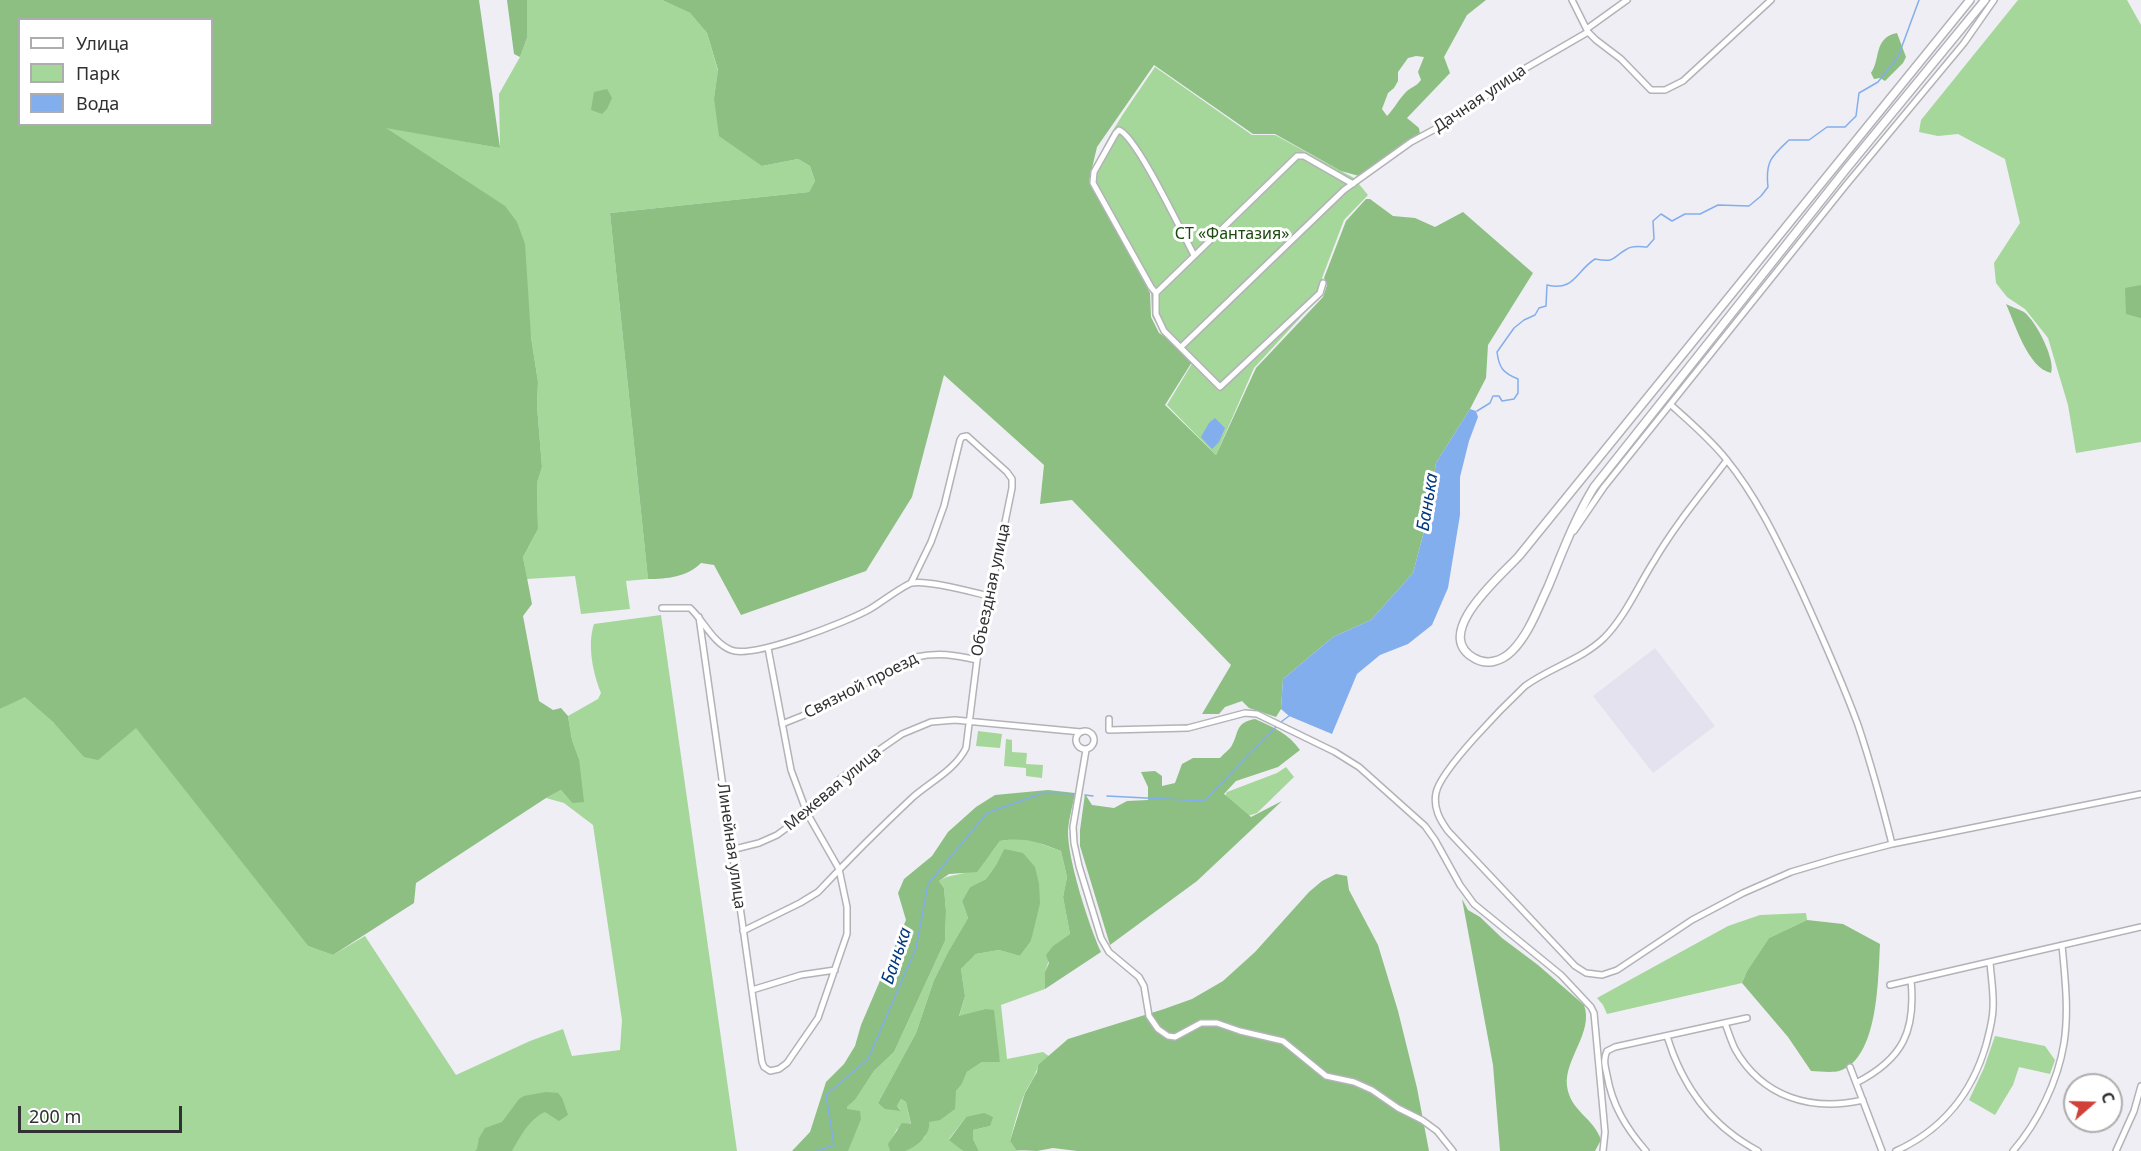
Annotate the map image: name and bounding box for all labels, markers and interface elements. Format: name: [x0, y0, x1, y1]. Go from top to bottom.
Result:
legend: [18, 18, 213, 126]
text: Улица: [76, 31, 129, 55]
text: Парк: [76, 61, 120, 85]
street label: Дачная улица: [1430, 61, 1530, 137]
text: Вода: [76, 91, 119, 115]
park label: СТ «Фантазия»: [1175, 224, 1289, 244]
water label: Банька: [1413, 471, 1443, 533]
street label: Объездная улица: [968, 522, 1014, 658]
street label: Связной проезд: [801, 649, 921, 723]
street label: Межевая улица: [781, 743, 885, 835]
street label: Линейная улица: [713, 782, 749, 910]
water label: Банька: [877, 925, 917, 987]
north arrow: [2063, 1073, 2123, 1133]
text: С: [2096, 1089, 2120, 1106]
scale bar: [21, 1094, 184, 1132]
text: 200 m: [29, 1104, 81, 1128]

